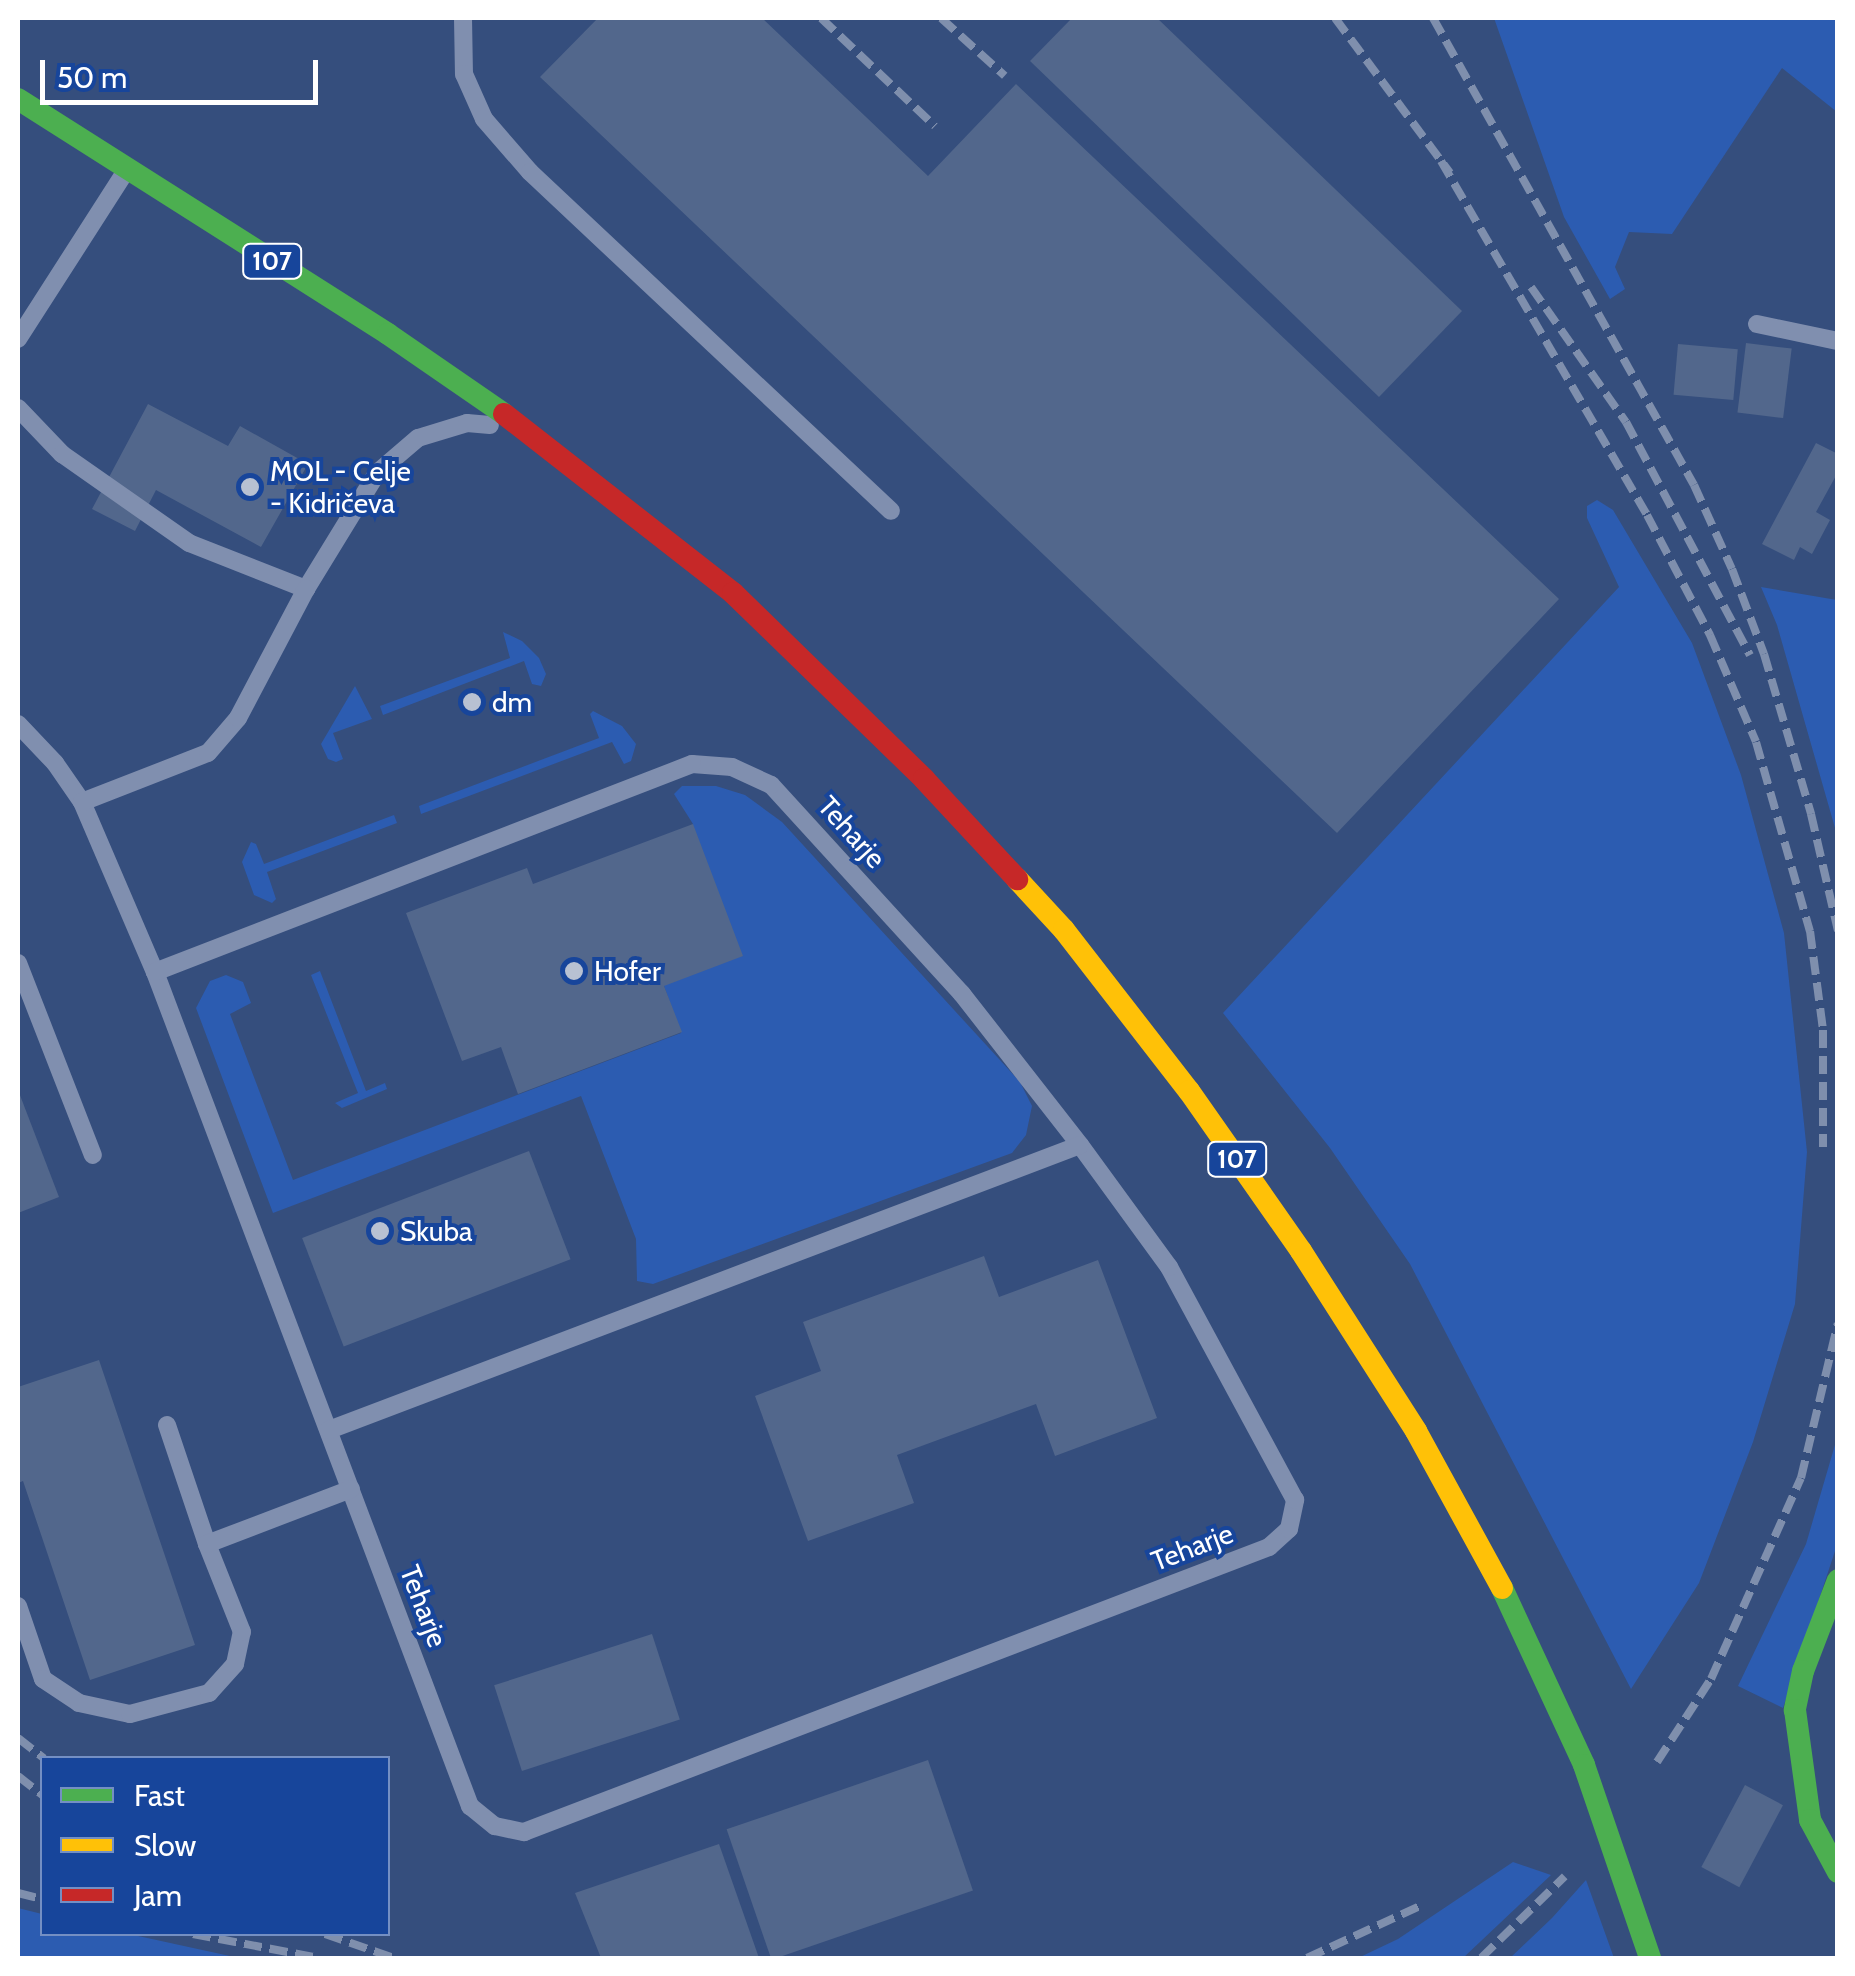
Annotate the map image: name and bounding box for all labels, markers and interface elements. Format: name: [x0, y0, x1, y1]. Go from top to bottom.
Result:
scale bar: [45, 40, 322, 102]
text: 50 m: [57, 59, 127, 96]
road number: 107: [242, 241, 302, 281]
place label: MOL - Celje - Kidričeva: [270, 454, 411, 520]
marker: MOL - Celje - Kidričeva: [239, 476, 261, 498]
place label: dm: [492, 685, 532, 719]
marker: dm: [461, 691, 483, 713]
street label: Teharje: [811, 789, 893, 875]
place label: Hofer: [594, 954, 661, 988]
marker: Hofer: [563, 960, 585, 982]
road number: 107: [1207, 1139, 1267, 1179]
place label: Skuba: [400, 1214, 472, 1248]
marker: Skuba: [369, 1220, 391, 1242]
street label: Teharje: [1146, 1516, 1238, 1578]
street label: Teharje: [393, 1560, 455, 1652]
legend: [40, 1756, 390, 1936]
text: Fast: [134, 1777, 185, 1814]
text: Slow: [134, 1827, 196, 1864]
text: Jam: [134, 1877, 182, 1914]

